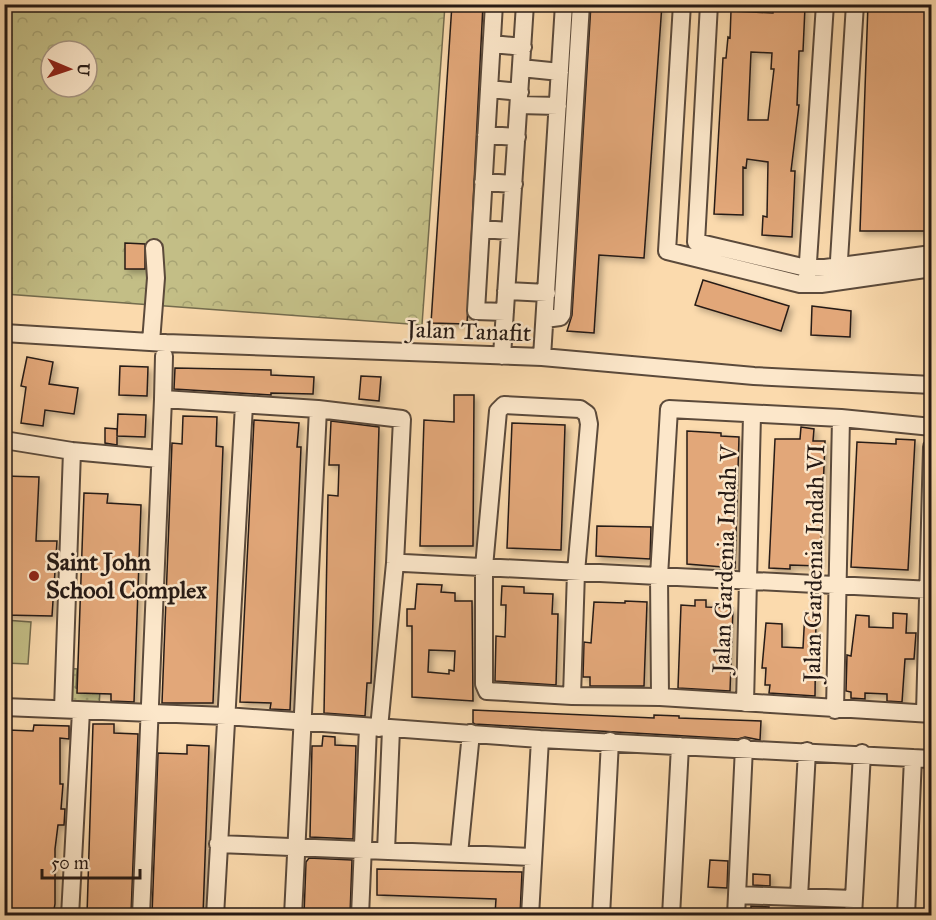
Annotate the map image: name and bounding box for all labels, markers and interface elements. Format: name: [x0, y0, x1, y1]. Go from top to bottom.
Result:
north arrow: [39, 39, 99, 99]
text: U: [74, 63, 93, 77]
street label: Jalan Tanafit: [403, 314, 532, 348]
street label: Jalan Gardenia Indah V: [706, 443, 744, 677]
street label: Jalan Gardenia Indah VI: [797, 444, 831, 685]
place label: Saint John School Complex: [46, 547, 207, 605]
marker: Saint John School Complex: [27, 569, 41, 583]
scale bar: [42, 842, 140, 880]
text: 50 m: [51, 852, 89, 874]

